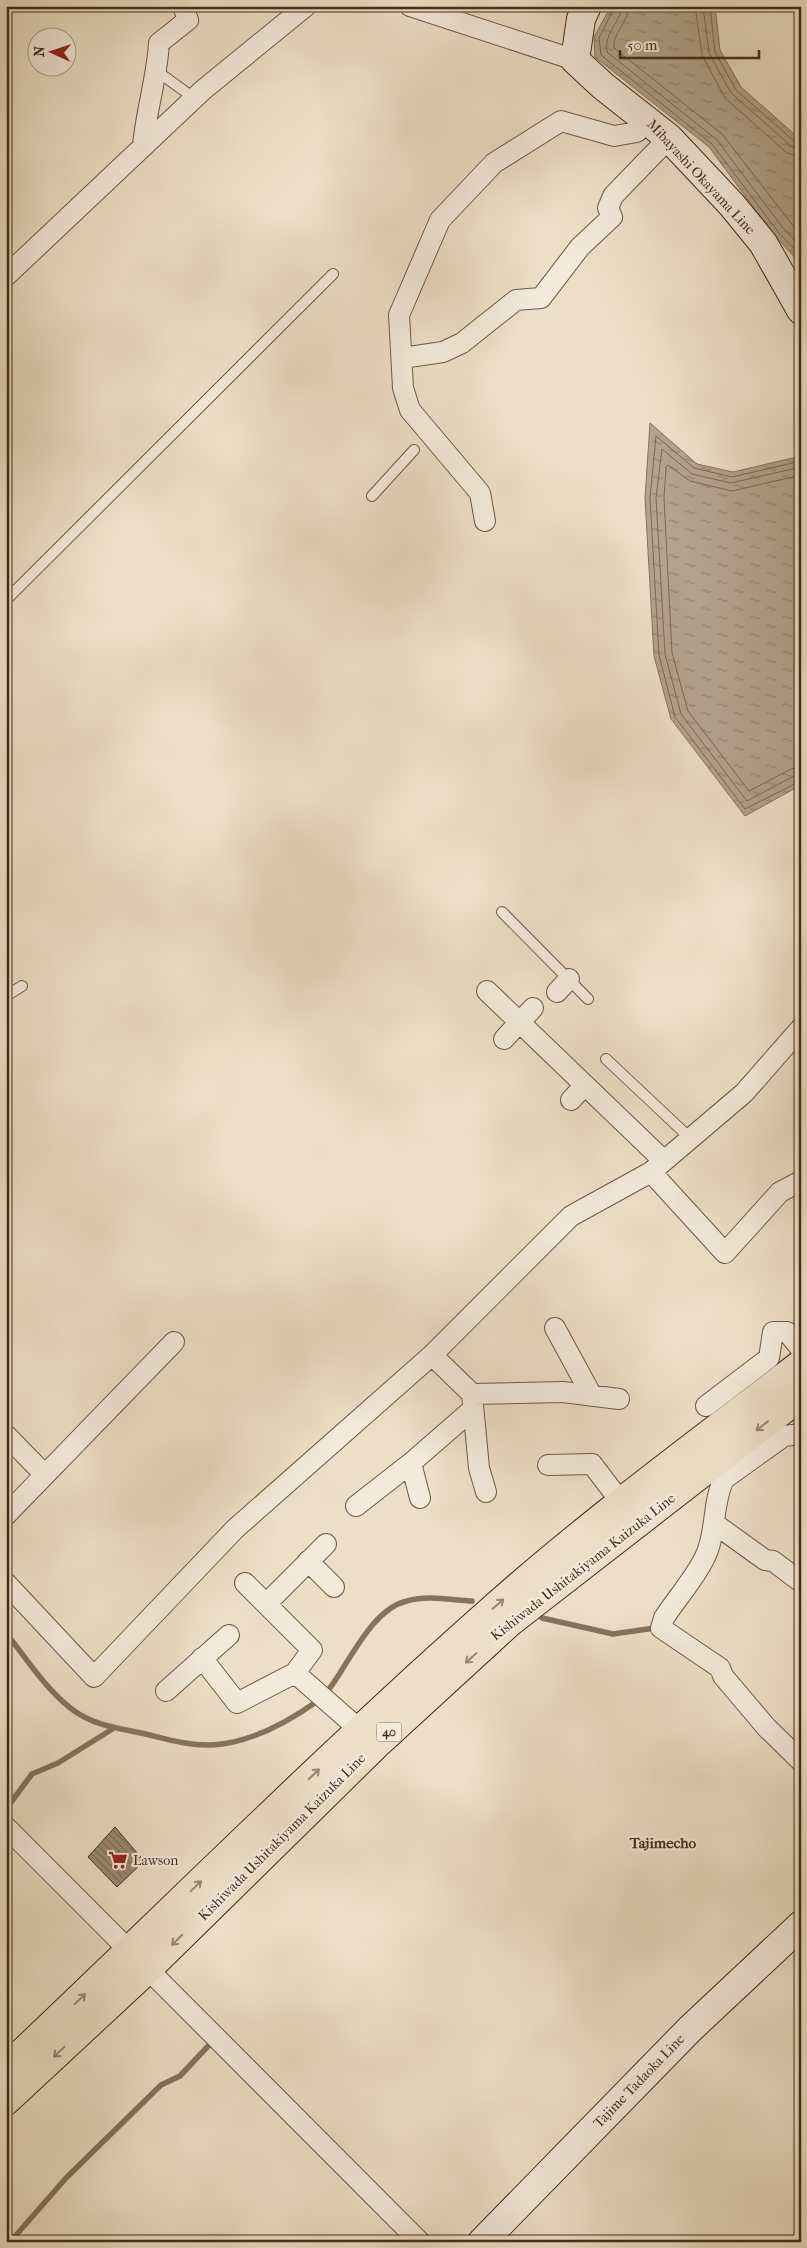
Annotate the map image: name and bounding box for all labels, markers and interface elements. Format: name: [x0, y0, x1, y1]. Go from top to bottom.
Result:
north arrow: [28, 28, 78, 78]
scale bar: [620, 28, 758, 60]
text: 50 m: [627, 36, 658, 54]
text: N: [31, 45, 48, 57]
street label: Mibayashi Okayama Line: [643, 116, 759, 238]
one-way arrow: [755, 1421, 769, 1431]
street label: Kishiwada Ushitakiyama Kaizuka Line: [487, 1490, 679, 1644]
one-way arrow: [492, 1599, 505, 1610]
one-way arrow: [464, 1652, 477, 1664]
road number: 40: [376, 1722, 402, 1741]
street label: Kishiwada Ushitakiyama Kaizuka Line: [195, 1750, 369, 1924]
one-way arrow: [308, 1768, 321, 1780]
district label: Tajimecho: [629, 1834, 697, 1852]
supermarket icon: Lawson: [107, 1849, 129, 1871]
place label: Lawson: [133, 1852, 178, 1869]
one-way arrow: [190, 1880, 203, 1892]
one-way arrow: [171, 1934, 184, 1946]
one-way arrow: [73, 1993, 86, 2005]
street label: Tajime Tadaoka Line: [590, 2030, 688, 2131]
one-way arrow: [53, 2046, 66, 2058]

